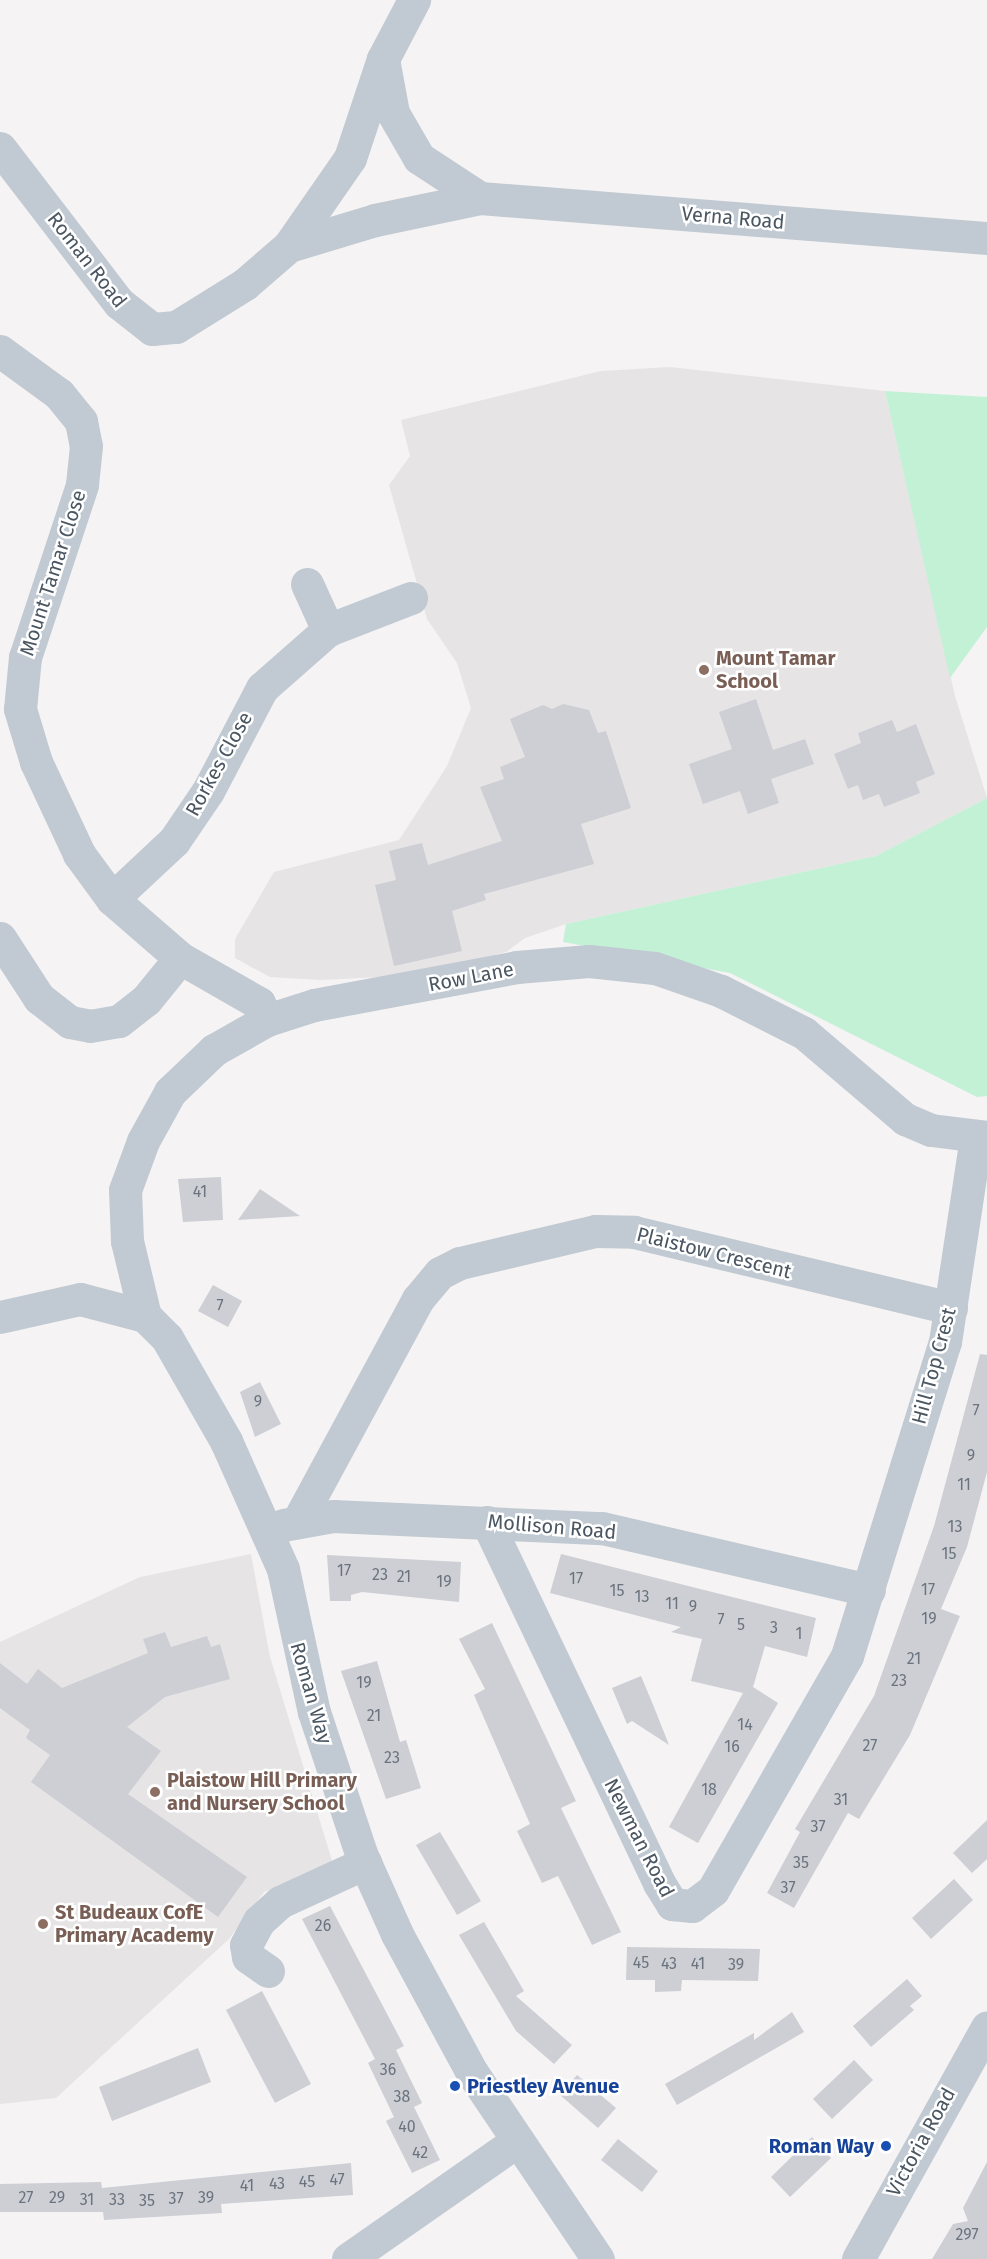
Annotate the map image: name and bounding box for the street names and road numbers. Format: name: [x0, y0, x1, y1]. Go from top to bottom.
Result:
street label: Verna Road: [681, 202, 785, 234]
street label: Roman Road: [42, 207, 132, 313]
street label: Mount Tamar Close: [15, 487, 91, 659]
street label: Rorkes Close: [181, 708, 257, 820]
street label: Row Lane: [426, 957, 516, 997]
street label: Plaistow Crescent: [634, 1222, 794, 1284]
street label: Hill Top Crest: [907, 1305, 961, 1427]
street label: Mollison Road: [487, 1509, 617, 1545]
street label: Roman Way: [285, 1639, 337, 1747]
street label: Newman Road: [599, 1775, 679, 1901]
street label: Victoria Road: [881, 2083, 961, 2201]

